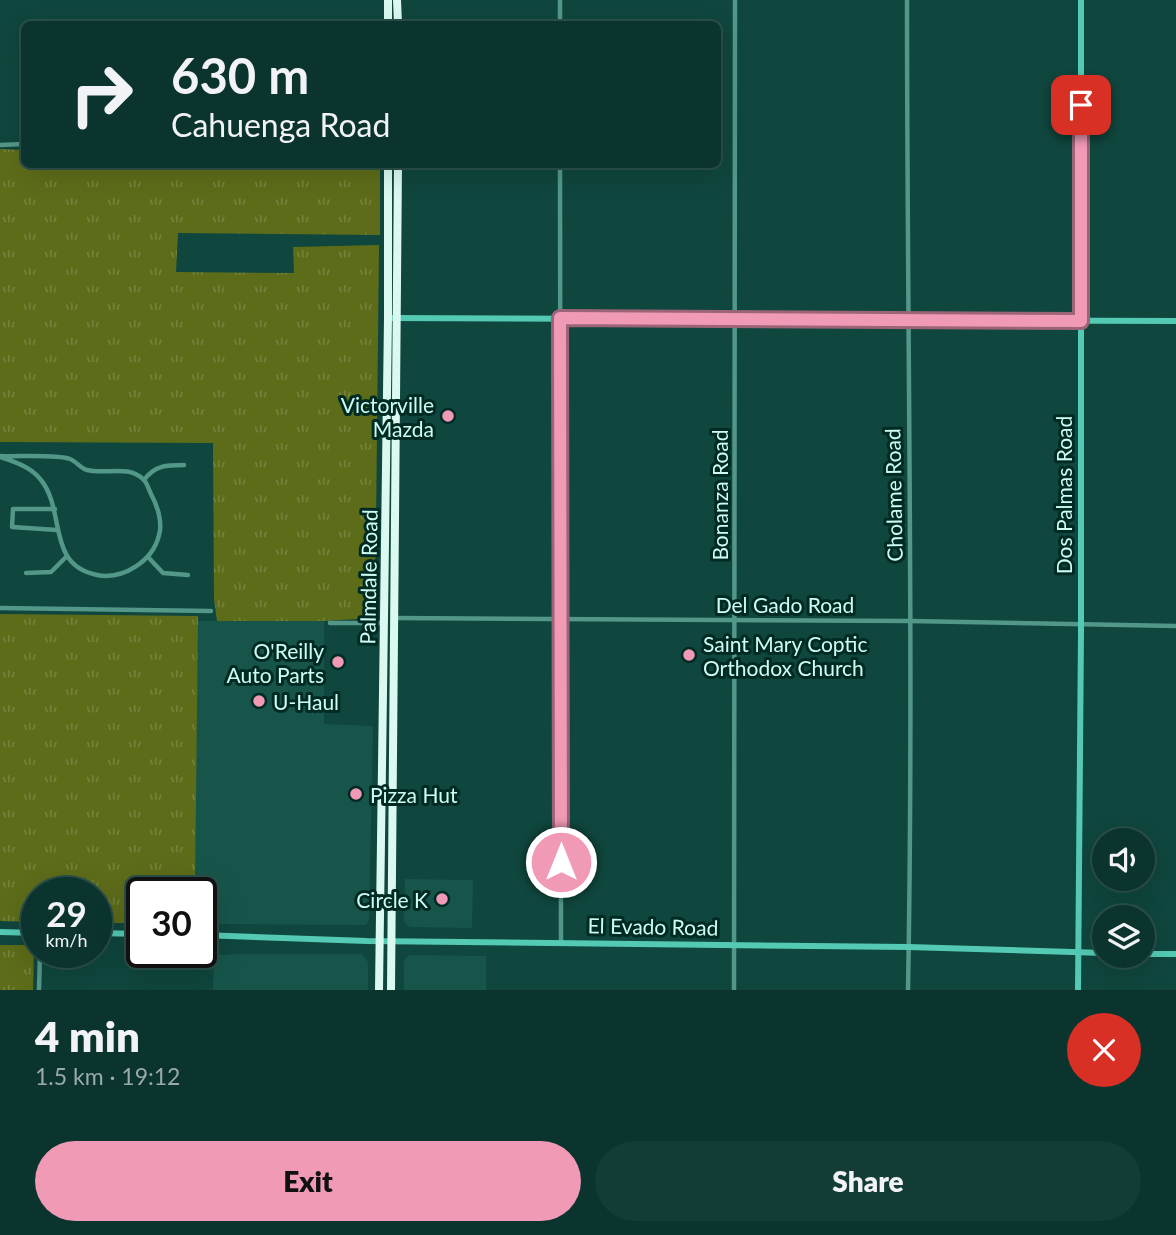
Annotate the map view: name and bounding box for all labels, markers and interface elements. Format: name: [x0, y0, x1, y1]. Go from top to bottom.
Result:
text: 630 m: [171, 46, 309, 104]
icon: right: [56, 49, 147, 140]
pin: [1051, 75, 1111, 135]
icon: arrive: [1062, 86, 1100, 124]
text: Cahuenga Road: [171, 105, 390, 144]
place label: Victorville Mazda: [341, 392, 434, 441]
marker: Victorville Mazda: [440, 408, 456, 424]
street label: Dos Palmas Road: [1051, 416, 1076, 574]
street label: Cholame Road: [879, 428, 907, 562]
street label: Bonanza Road: [707, 429, 732, 561]
street label: Palmdale Road: [354, 509, 382, 645]
street label: Del Gado Road: [716, 592, 854, 617]
place label: Saint Mary Coptic Orthodox Church: [703, 631, 867, 680]
place label: O'Reilly Auto Parts: [227, 638, 324, 687]
marker: Saint Mary Coptic Orthodox Church: [681, 647, 697, 663]
marker: O'Reilly Auto Parts: [330, 654, 346, 670]
place label: U-Haul: [273, 689, 339, 714]
marker: U-Haul: [251, 693, 267, 709]
place label: Pizza Hut: [370, 782, 458, 807]
marker: Pizza Hut: [348, 786, 364, 802]
position arrow: [524, 825, 598, 899]
map controls: [1092, 828, 1155, 968]
button: sound: [1092, 828, 1155, 891]
speed limit sign: 30: [126, 877, 217, 968]
place label: Circle K: [356, 887, 428, 912]
marker: Circle K: [434, 891, 450, 907]
text: 29: [46, 892, 87, 934]
button: layers: [1092, 905, 1155, 968]
street label: El Evado Road: [587, 912, 719, 940]
text: km/h: [45, 929, 88, 951]
text: 4 min: [35, 1011, 140, 1061]
button: close: [1067, 1013, 1141, 1087]
text: 1.5 km · 19:12: [35, 1062, 180, 1090]
button: Exit: [35, 1141, 581, 1221]
button: Share: [595, 1141, 1141, 1221]

